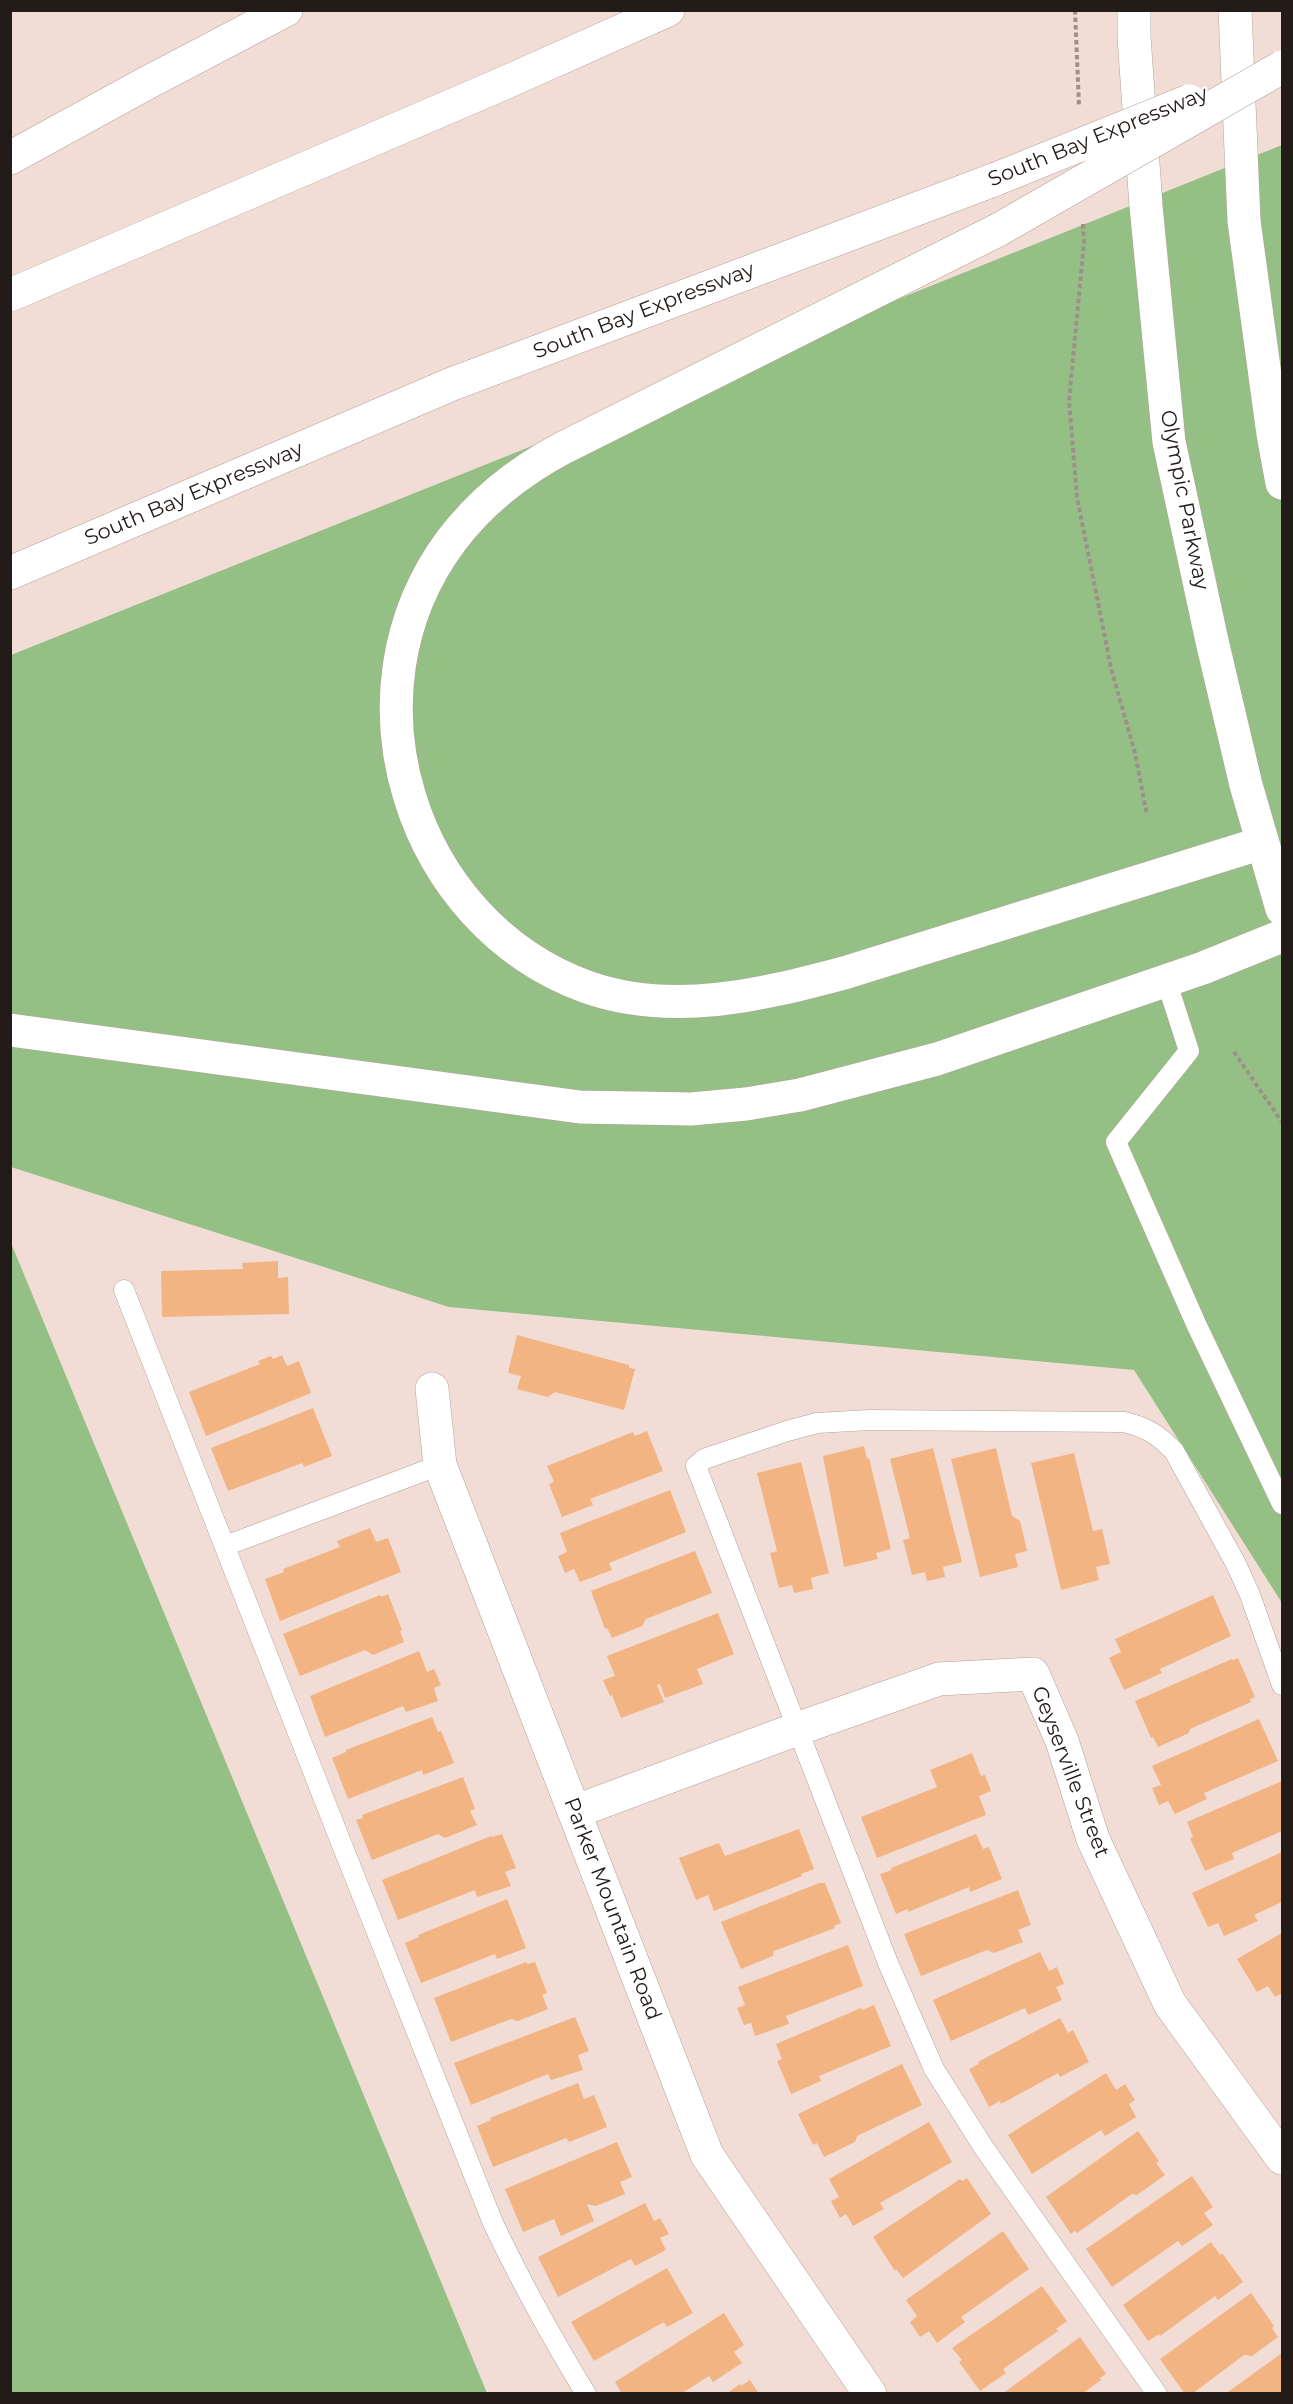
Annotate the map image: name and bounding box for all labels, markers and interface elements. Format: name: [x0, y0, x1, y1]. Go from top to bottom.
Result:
street label: South Bay Expressway: [984, 81, 1212, 193]
street label: South Bay Expressway: [530, 257, 758, 365]
street label: Olympic Parkway: [1154, 408, 1214, 592]
street label: South Bay Expressway: [81, 437, 307, 551]
street label: Geyserville Street: [1026, 1683, 1114, 1861]
street label: Parker Mountain Road: [558, 1794, 666, 2024]

